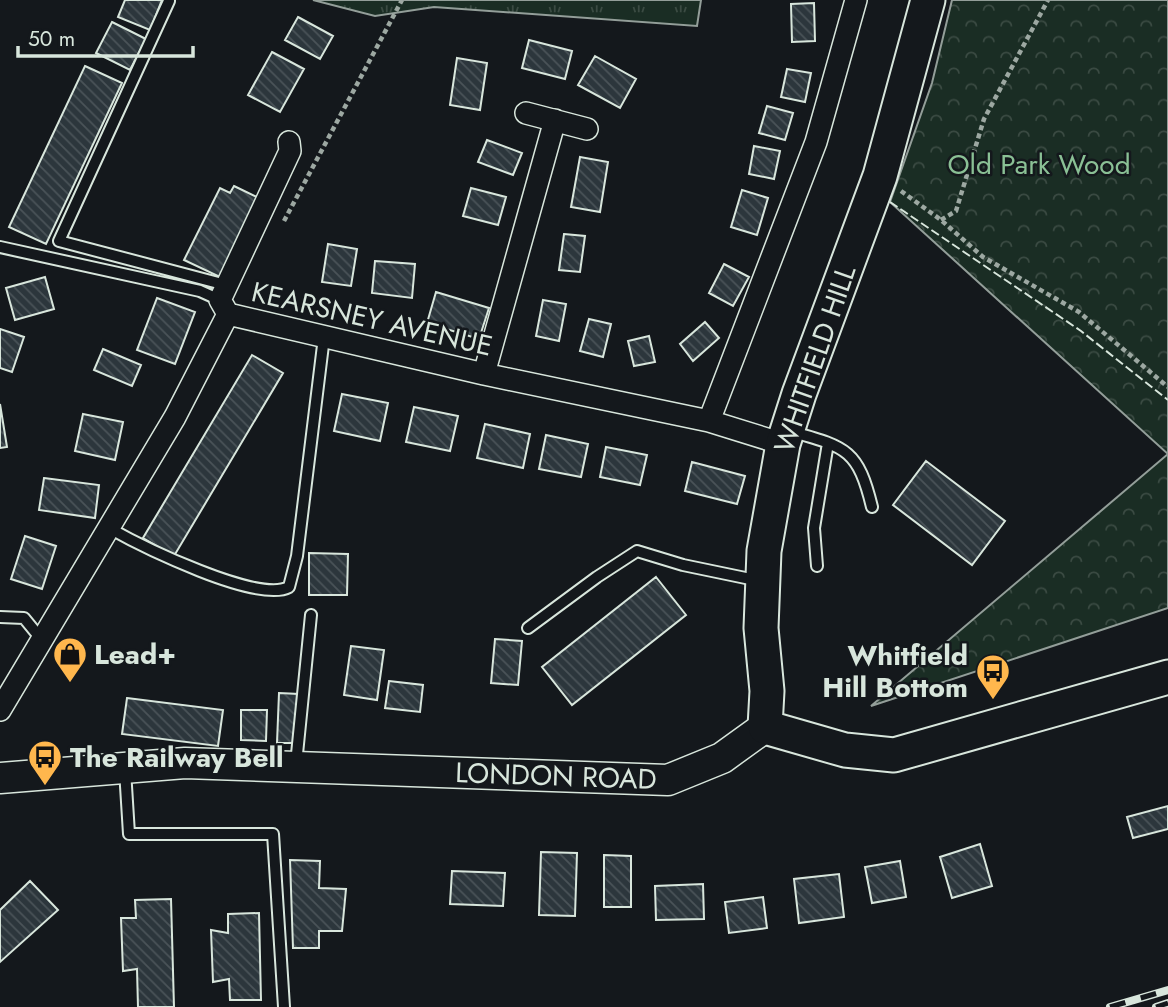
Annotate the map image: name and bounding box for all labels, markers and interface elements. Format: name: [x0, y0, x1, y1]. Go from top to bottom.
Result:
scale bar: [18, 14, 192, 58]
text: 50 m: [28, 24, 75, 54]
park label: Old Park Wood: [947, 144, 1131, 185]
street label: WHITFIELD HILL: [764, 259, 866, 458]
street label: KEARSNEY AVENUE: [247, 271, 497, 367]
place label: Lead+: [94, 634, 176, 675]
shop icon: Lead+: [51, 635, 89, 684]
place label: Whitfield Hill Bottom: [822, 635, 968, 708]
bus stop icon: Whitfield Hill Bottom: [974, 652, 1012, 701]
place label: The Railway Bell: [70, 737, 284, 778]
bus stop icon: The Railway Bell: [26, 738, 64, 787]
street label: LONDON ROAD: [455, 752, 657, 800]

